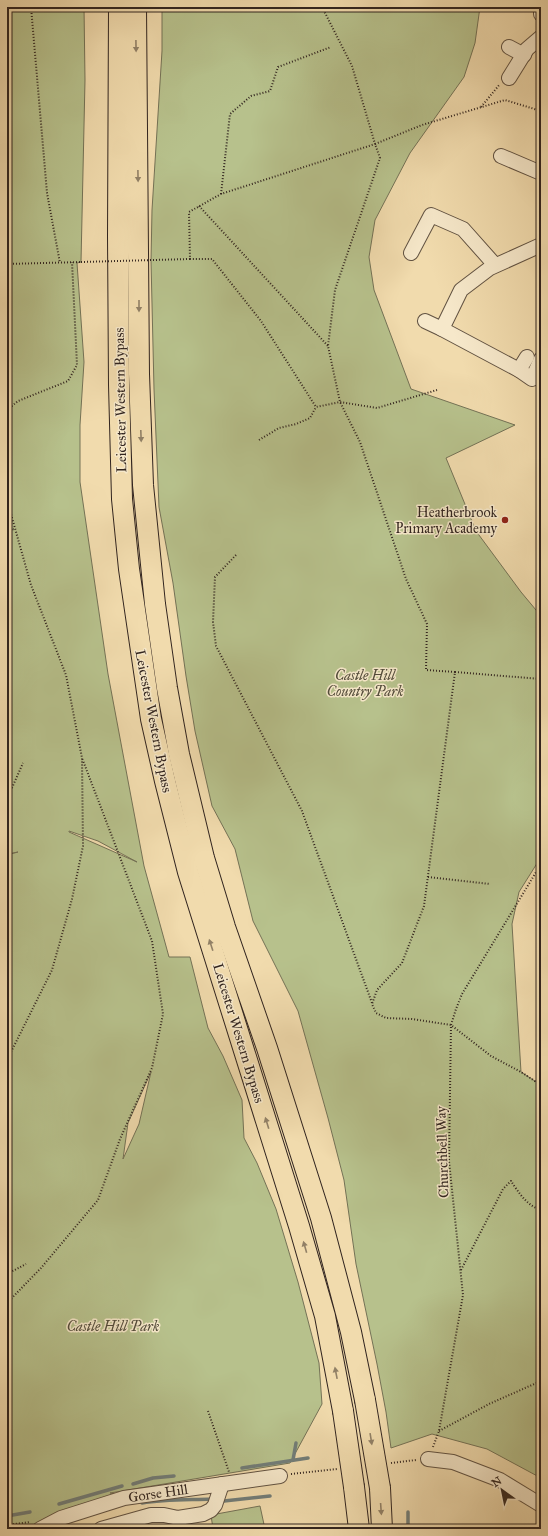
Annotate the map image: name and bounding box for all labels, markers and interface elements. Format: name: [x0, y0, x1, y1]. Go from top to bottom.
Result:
one-way arrow: [133, 40, 139, 53]
one-way arrow: [135, 170, 141, 183]
one-way arrow: [136, 300, 142, 313]
street label: Leicester Western Bypass: [111, 327, 130, 473]
one-way arrow: [138, 430, 144, 443]
place label: Heatherbrook Primary Academy: [395, 504, 497, 537]
marker: Heatherbrook Primary Academy: [500, 515, 510, 525]
street label: Leicester Western Bypass: [131, 648, 176, 794]
park label: Castle Hill Country Park: [327, 667, 404, 700]
one-way arrow: [208, 939, 214, 951]
street label: Leicester Western Bypass: [209, 961, 268, 1105]
street label: Churchbell Way: [432, 1105, 453, 1198]
one-way arrow: [264, 1116, 270, 1128]
one-way arrow: [302, 1241, 308, 1253]
park label: Castle Hill Park: [67, 1318, 160, 1335]
one-way arrow: [333, 1367, 339, 1379]
one-way arrow: [368, 1433, 374, 1445]
north arrow: [482, 1470, 522, 1510]
text: N: [489, 1474, 505, 1490]
street label: Gorse Hill: [127, 1481, 189, 1506]
one-way arrow: [377, 1503, 384, 1515]

